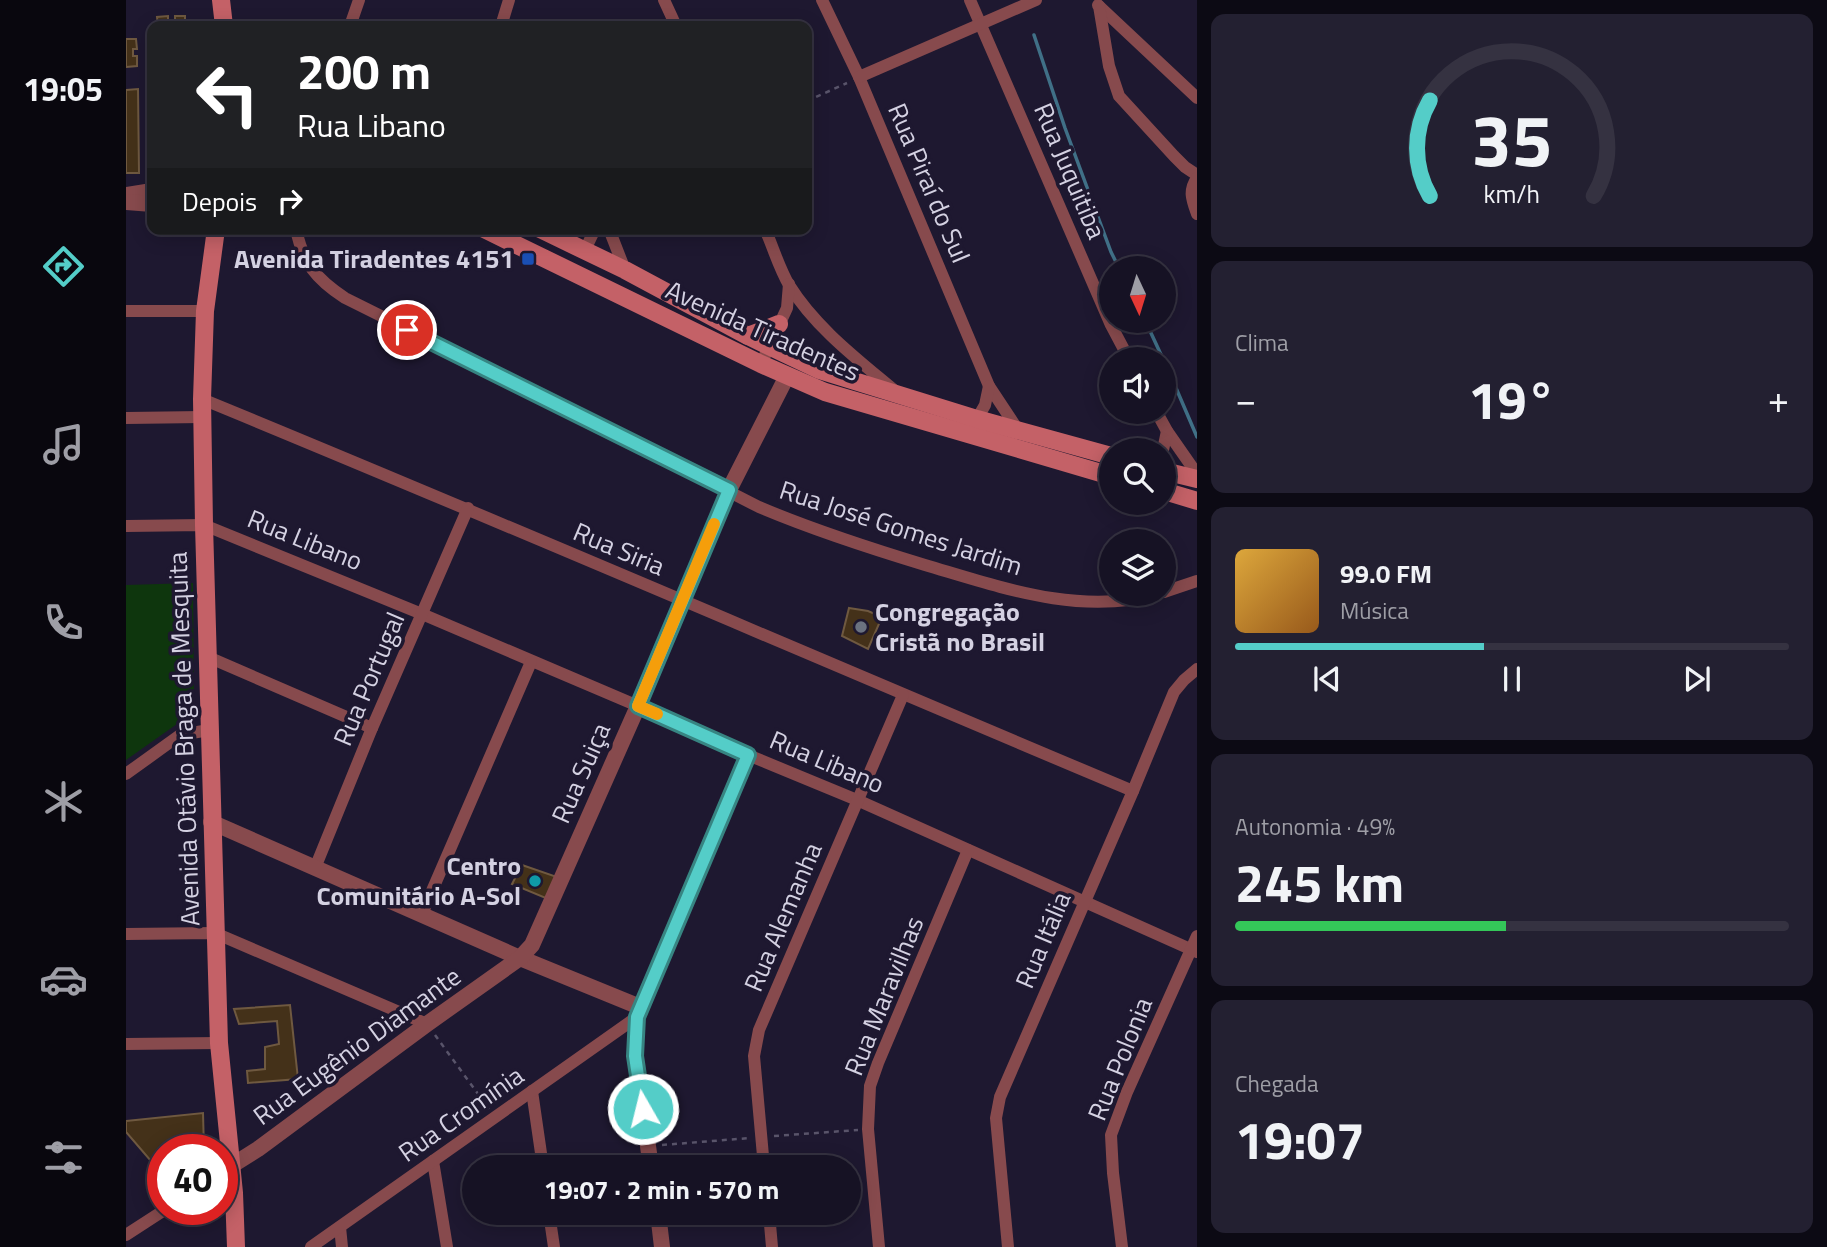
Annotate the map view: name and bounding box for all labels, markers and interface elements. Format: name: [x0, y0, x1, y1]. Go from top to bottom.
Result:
text: 200 m: [297, 33, 431, 108]
icon: left: [182, 49, 273, 140]
text: 19:05: [23, 65, 103, 113]
text: 35: [1471, 85, 1553, 195]
street label: Rua Piraí do Sul: [878, 97, 981, 269]
street label: Rua Juquitiba: [1024, 97, 1117, 245]
text: Rua Libano: [297, 101, 446, 149]
text: km/h: [1484, 175, 1540, 213]
text: Depois: [182, 182, 257, 221]
icon: right: [271, 182, 309, 220]
place label: Avenida Tiradentes 4151: [234, 239, 514, 278]
icon: directions: [39, 242, 88, 291]
marker: Avenida Tiradentes 4151: [520, 251, 536, 267]
north arrow: [1099, 256, 1176, 332]
map controls: [1099, 256, 1176, 606]
street label: Avenida Tiradentes: [660, 270, 867, 391]
pin: [377, 300, 437, 360]
icon: arrive: [388, 311, 426, 349]
text: Clima: [1235, 325, 1289, 360]
button: sound: [1099, 347, 1176, 424]
text: 19°: [1468, 360, 1556, 439]
text: −: [1235, 370, 1256, 428]
text: +: [1768, 370, 1789, 428]
icon: music: [39, 420, 88, 469]
button: search: [1099, 438, 1176, 515]
street label: Rua José Gomes Jardim: [775, 470, 1028, 585]
street label: Rua Libano: [242, 499, 369, 580]
street label: Rua Siria: [567, 512, 671, 585]
button: layers: [1099, 529, 1176, 606]
street label: Avenida Otávio Braga de Mesquita: [157, 551, 210, 927]
text: 99.0 FM: [1340, 554, 1432, 593]
place label: Congregação Cristã no Brasil: [875, 592, 1045, 661]
text: Música: [1340, 593, 1409, 628]
icon: phone: [39, 598, 88, 647]
street label: Rua Portugal: [323, 606, 414, 752]
marker: Congregação Cristã no Brasil: [853, 619, 869, 635]
icon: previous: [1308, 660, 1346, 698]
icon: pause: [1493, 660, 1531, 698]
icon: next: [1678, 660, 1716, 698]
street label: Rua Suiça: [541, 716, 620, 829]
street label: Rua Libano: [764, 720, 891, 803]
icon: climate: [39, 777, 88, 826]
text: Autonomia · 49%: [1235, 809, 1395, 844]
street label: Rua Alemanha: [734, 836, 832, 998]
text: 245 km: [1235, 843, 1404, 922]
place label: Centro Comunitário A-Sol: [317, 846, 521, 915]
marker: Centro Comunitário A-Sol: [527, 873, 543, 889]
street label: Rua Itália: [1005, 885, 1080, 994]
street label: Rua Maravilhas: [834, 910, 933, 1081]
icon: car: [39, 955, 88, 1004]
street label: Rua Eugênio Diamante: [245, 957, 469, 1134]
street label: Rua Polonia: [1077, 991, 1162, 1126]
street label: Rua Cromínia: [390, 1056, 531, 1171]
text: Chegada: [1235, 1066, 1319, 1101]
position arrow: [606, 1072, 680, 1146]
text: 19:07: [1235, 1100, 1365, 1179]
icon: filters: [39, 1133, 88, 1182]
speed limit sign: 40: [147, 1134, 238, 1225]
text: 19:07 · 2 min · 570 m: [544, 1170, 779, 1209]

